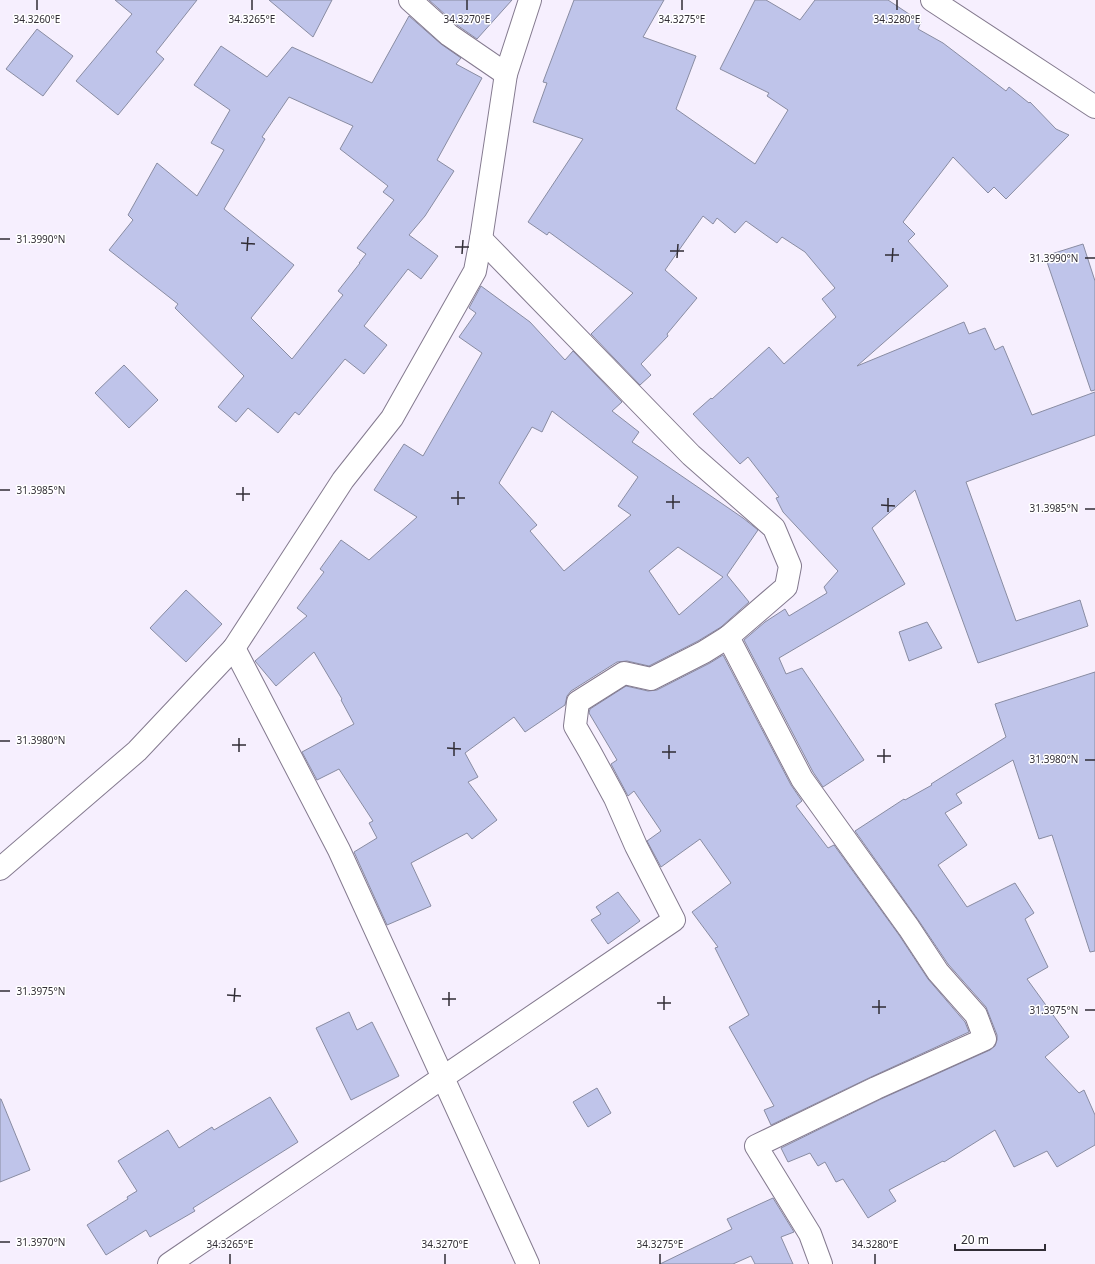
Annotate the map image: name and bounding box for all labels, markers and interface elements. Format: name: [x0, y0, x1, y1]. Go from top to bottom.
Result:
text: 34.3260°E: [14, 12, 60, 26]
text: 34.3265°E: [229, 12, 275, 26]
text: 34.3270°E: [444, 12, 490, 26]
text: 34.3275°E: [659, 12, 705, 26]
text: 34.3280°E: [874, 12, 920, 26]
text: 31.3990°N: [17, 232, 65, 246]
text: 31.3990°N: [1030, 251, 1078, 265]
text: 31.3985°N: [17, 483, 65, 497]
text: 31.3985°N: [1030, 501, 1078, 515]
text: 31.3980°N: [17, 733, 65, 747]
text: 31.3980°N: [1030, 752, 1078, 766]
text: 31.3975°N: [17, 984, 65, 998]
text: 31.3975°N: [1030, 1003, 1078, 1017]
scale bar: [955, 1226, 1045, 1252]
text: 20 m: [961, 1231, 989, 1248]
text: 31.3970°N: [17, 1235, 65, 1249]
text: 34.3265°E: [207, 1237, 253, 1251]
text: 34.3270°E: [422, 1237, 468, 1251]
text: 34.3275°E: [637, 1237, 683, 1251]
text: 34.3280°E: [852, 1237, 898, 1251]

